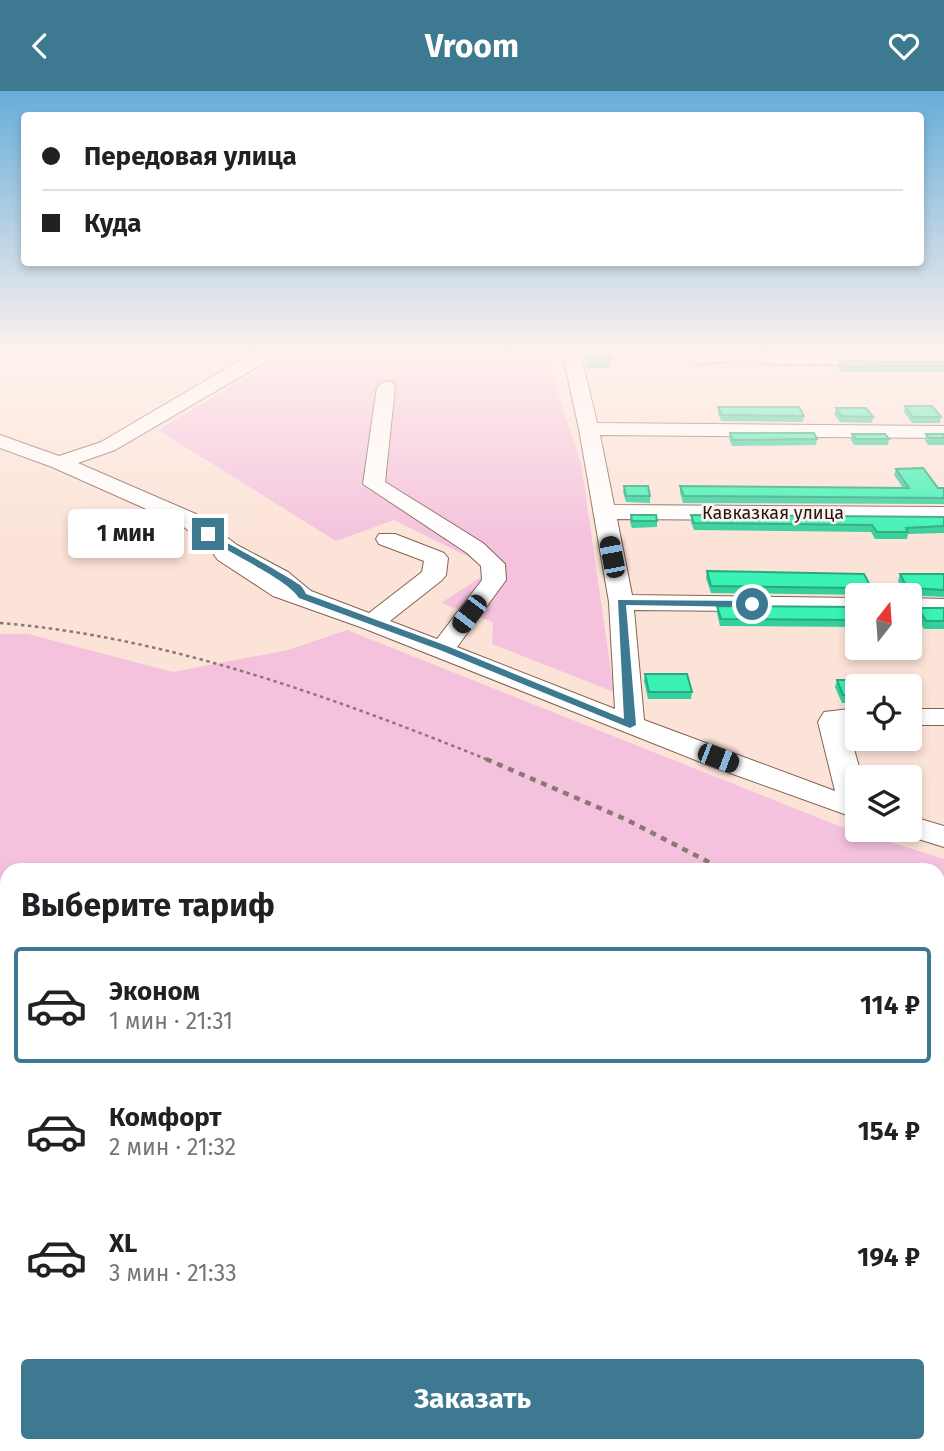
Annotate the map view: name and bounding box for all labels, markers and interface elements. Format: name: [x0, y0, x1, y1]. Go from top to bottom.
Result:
icon: back: [21, 27, 59, 65]
text: Vroom: [425, 27, 519, 65]
icon: heart: [885, 27, 923, 65]
text: Передовая улица: [84, 141, 297, 172]
text: Куда: [84, 208, 142, 239]
street label: Кавказкая улица: [702, 502, 844, 524]
callout: 1 мин: [68, 509, 184, 558]
route end: [192, 518, 224, 550]
text: 1 мин: [97, 519, 155, 547]
car: [598, 534, 627, 580]
north arrow: [845, 583, 922, 660]
map controls: [845, 583, 922, 842]
route start: [736, 588, 768, 620]
car: [448, 591, 491, 637]
button: locate: [845, 674, 922, 751]
car: [695, 741, 742, 775]
button: layers: [845, 765, 922, 842]
text: Выберите тариф: [21, 886, 275, 924]
icon: car: [25, 974, 88, 1037]
text: Эконом: [109, 976, 200, 1007]
text: 114 ₽: [860, 990, 920, 1021]
text: 1 мин · 21:31: [109, 1007, 233, 1035]
icon: car: [25, 1100, 88, 1163]
text: Комфорт: [109, 1102, 222, 1133]
text: 154 ₽: [858, 1116, 920, 1147]
text: 2 мин · 21:32: [109, 1133, 236, 1161]
icon: car: [25, 1226, 88, 1289]
text: XL: [109, 1228, 137, 1259]
text: 194 ₽: [857, 1242, 920, 1273]
text: 3 мин · 21:33: [109, 1259, 237, 1287]
button: Заказать: [21, 1359, 924, 1439]

